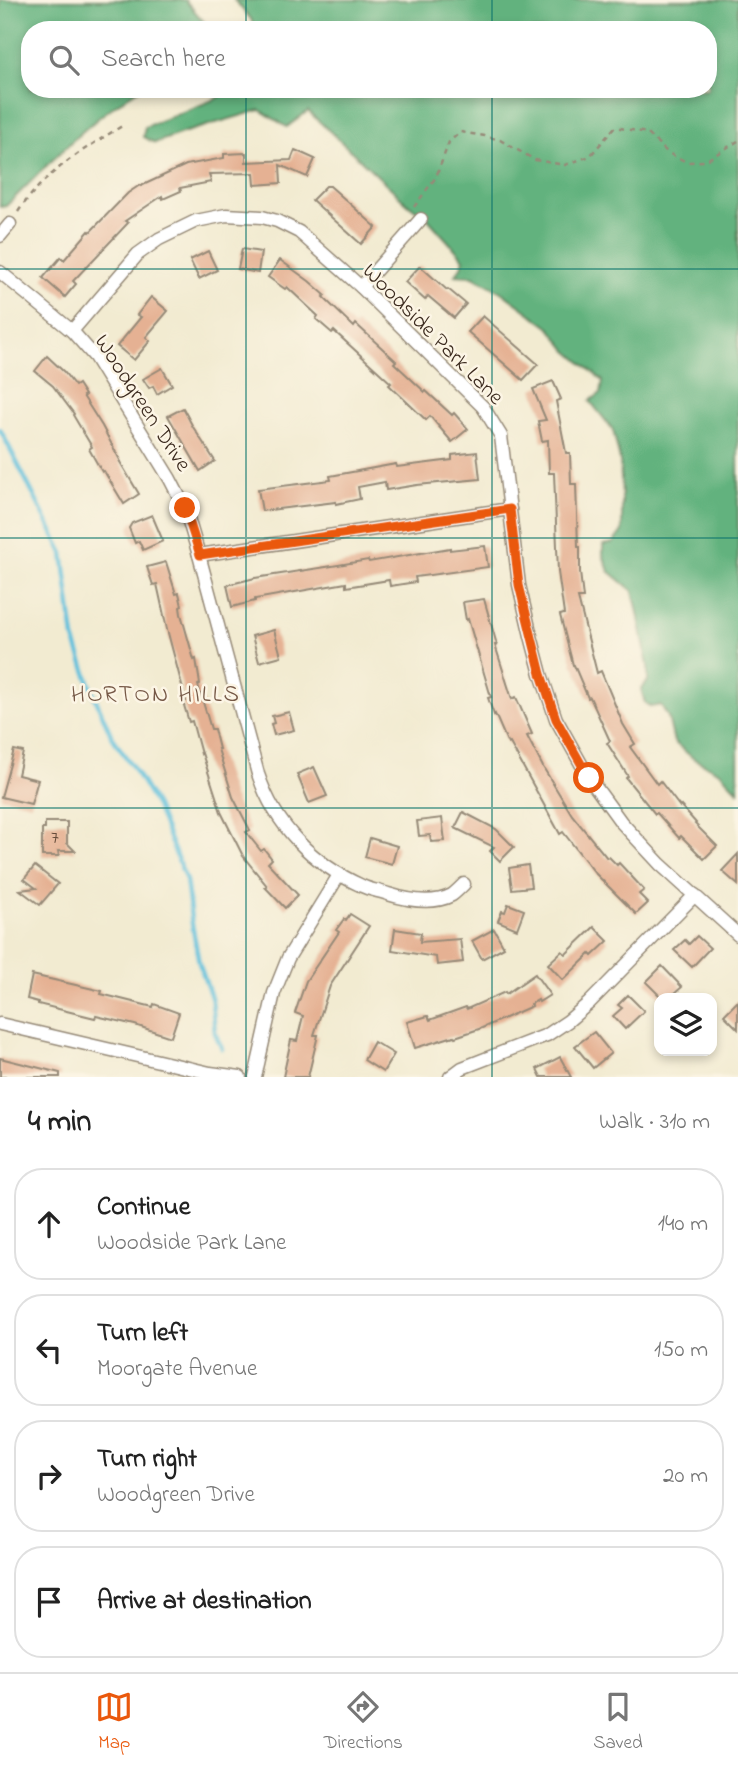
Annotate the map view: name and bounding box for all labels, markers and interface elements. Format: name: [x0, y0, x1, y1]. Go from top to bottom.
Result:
search box: [21, 21, 717, 98]
icon: search: [45, 41, 83, 79]
text: Search here: [101, 41, 226, 79]
street label: Woodside Park Lane: [354, 256, 511, 414]
street label: Woodgreen Drive: [84, 328, 199, 480]
route end: [169, 492, 200, 523]
district label: HORTON HILLS: [71, 678, 241, 713]
route start: [573, 762, 604, 793]
house number: 7: [51, 825, 59, 852]
map controls: [654, 993, 717, 1056]
button: layers: [654, 993, 717, 1056]
text: 4 min: [28, 1101, 91, 1145]
text: Walk · 310 m: [599, 1106, 710, 1139]
text: Continue: [97, 1189, 190, 1227]
icon: ahead: [30, 1205, 68, 1243]
text: 140 m: [658, 1208, 708, 1241]
text: Woodside Park Lane: [97, 1227, 286, 1260]
text: Turn left: [97, 1315, 188, 1353]
icon: left: [30, 1331, 68, 1369]
text: 150 m: [654, 1334, 708, 1367]
text: Moorgate Avenue: [97, 1353, 257, 1386]
text: Turn right: [97, 1441, 197, 1479]
icon: right: [30, 1457, 68, 1495]
text: 20 m: [663, 1460, 708, 1493]
text: Woodgreen Drive: [97, 1479, 255, 1512]
icon: arrive: [30, 1583, 68, 1621]
text: Arrive at destination: [97, 1583, 312, 1621]
tab: Map: [95, 1688, 133, 1757]
tab: Directions: [324, 1688, 403, 1757]
tab: Saved: [593, 1688, 643, 1757]

